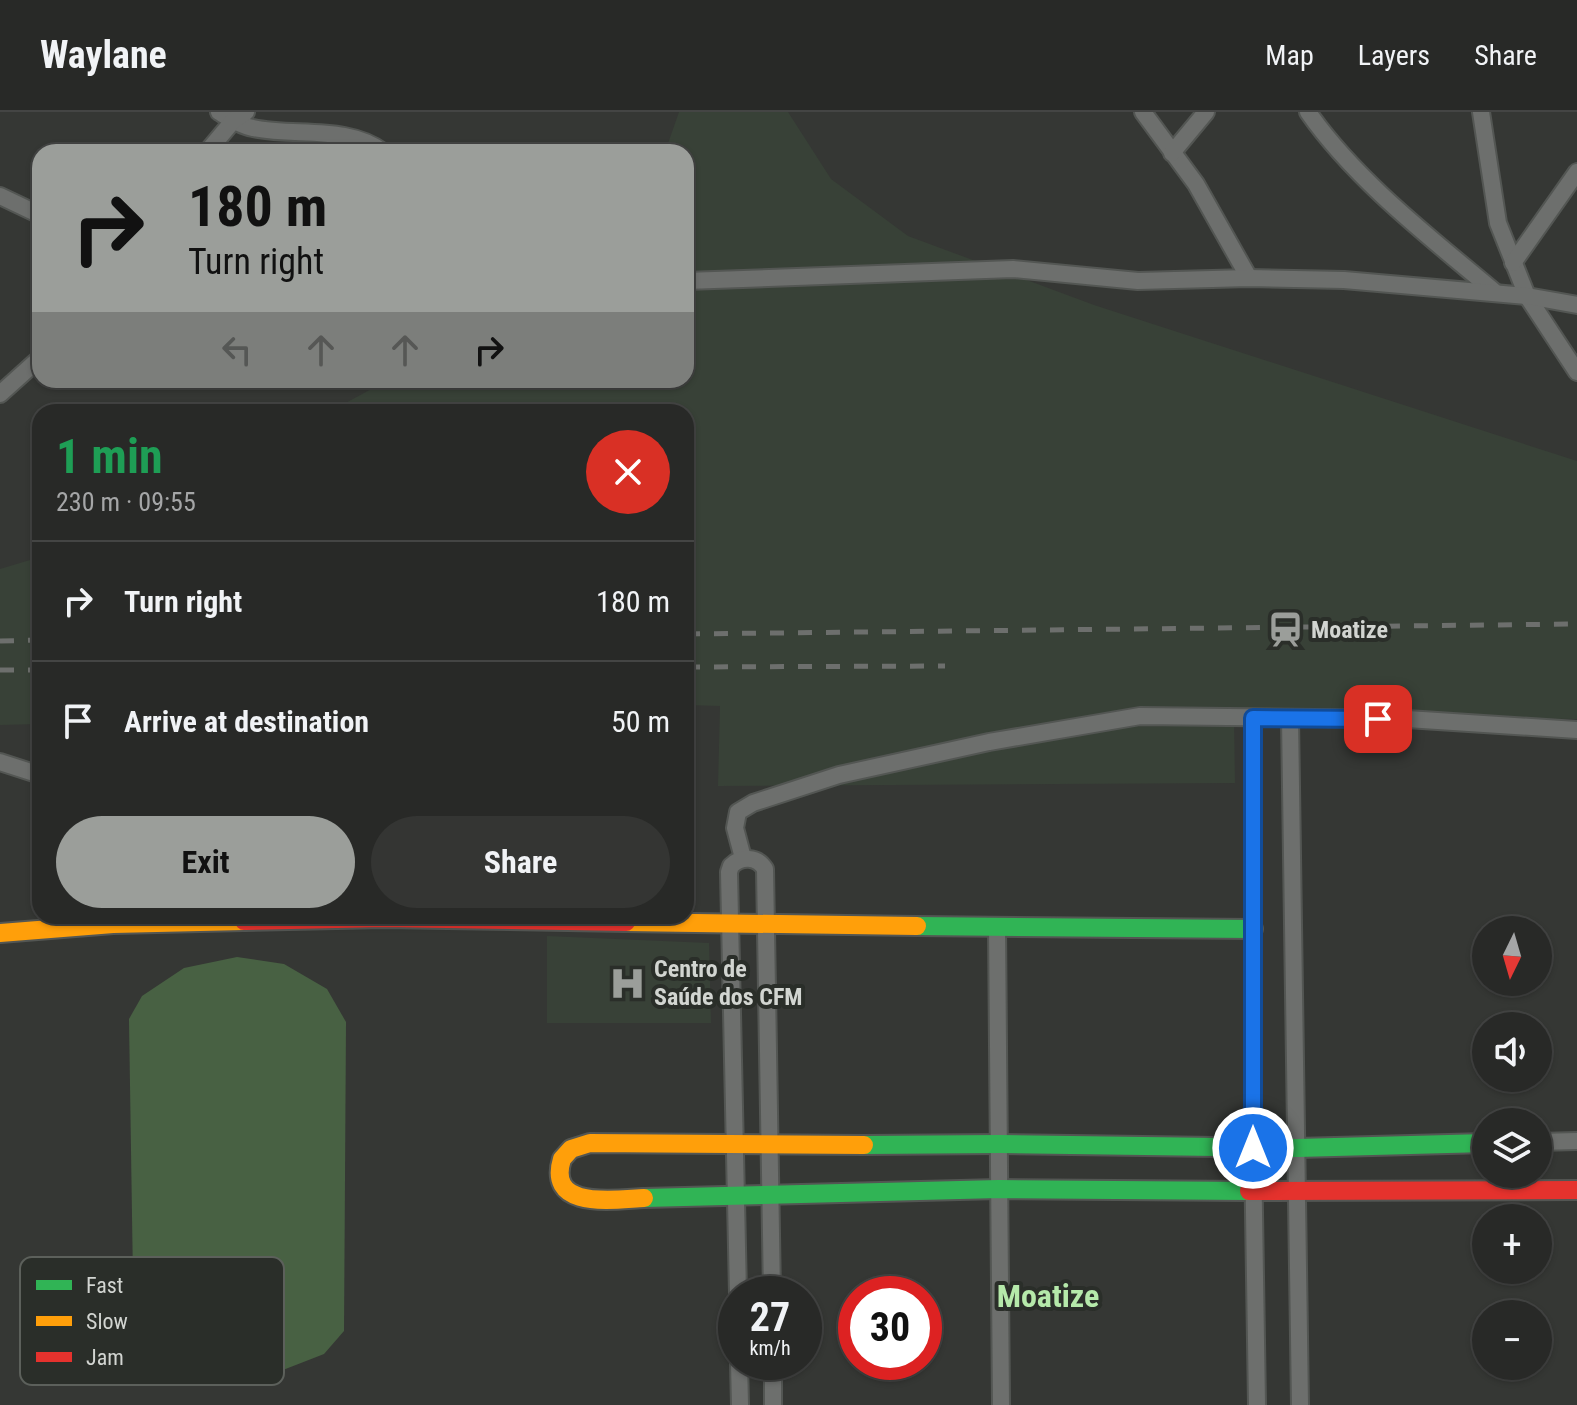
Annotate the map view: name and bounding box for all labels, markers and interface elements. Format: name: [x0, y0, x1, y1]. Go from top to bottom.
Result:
text: Waylane: [40, 33, 167, 77]
text: Map: [1265, 39, 1314, 72]
text: Layers: [1358, 39, 1430, 72]
text: Share: [1474, 39, 1537, 72]
text: 180 m: [188, 174, 327, 240]
icon: right: [56, 176, 160, 280]
text: Turn right: [188, 241, 324, 283]
icon: left: [215, 328, 259, 372]
icon: ahead: [299, 328, 343, 372]
icon: ahead: [383, 328, 427, 372]
icon: right: [467, 328, 511, 372]
text: 1 min: [56, 428, 163, 485]
button: close: [586, 430, 670, 514]
text: 230 m · 09:55: [56, 487, 196, 517]
icon: right: [56, 579, 100, 623]
text: Turn right: [124, 584, 242, 619]
text: 180 m: [596, 584, 670, 619]
station icon: Moatize: [1266, 611, 1304, 649]
place label: Moatize: [1311, 616, 1388, 644]
pin: [1344, 685, 1412, 753]
icon: arrive: [1356, 697, 1400, 741]
icon: arrive: [56, 699, 100, 743]
text: Arrive at destination: [124, 704, 369, 739]
text: 50 m: [611, 704, 670, 739]
button: Exit: [56, 816, 355, 908]
button: Share: [371, 816, 670, 908]
north arrow: [1472, 916, 1552, 996]
map controls: [1472, 916, 1552, 1380]
place label: Centro de Saúde dos CFM: [654, 955, 803, 1011]
hospital icon: Centro de Saúde dos CFM: [609, 964, 647, 1002]
button: sound: [1472, 1012, 1552, 1092]
position arrow: [1211, 1106, 1295, 1190]
button: layers: [1472, 1108, 1552, 1188]
button: +: [1472, 1204, 1552, 1284]
legend: [20, 1257, 284, 1385]
text: Fast: [86, 1273, 123, 1298]
speed limit sign: 30: [838, 1276, 942, 1380]
district label: Moatize: [997, 1277, 1099, 1315]
text: 27: [750, 1294, 790, 1341]
button: −: [1472, 1300, 1552, 1380]
text: Slow: [86, 1309, 128, 1334]
text: km/h: [749, 1336, 791, 1360]
text: Jam: [86, 1345, 124, 1370]

